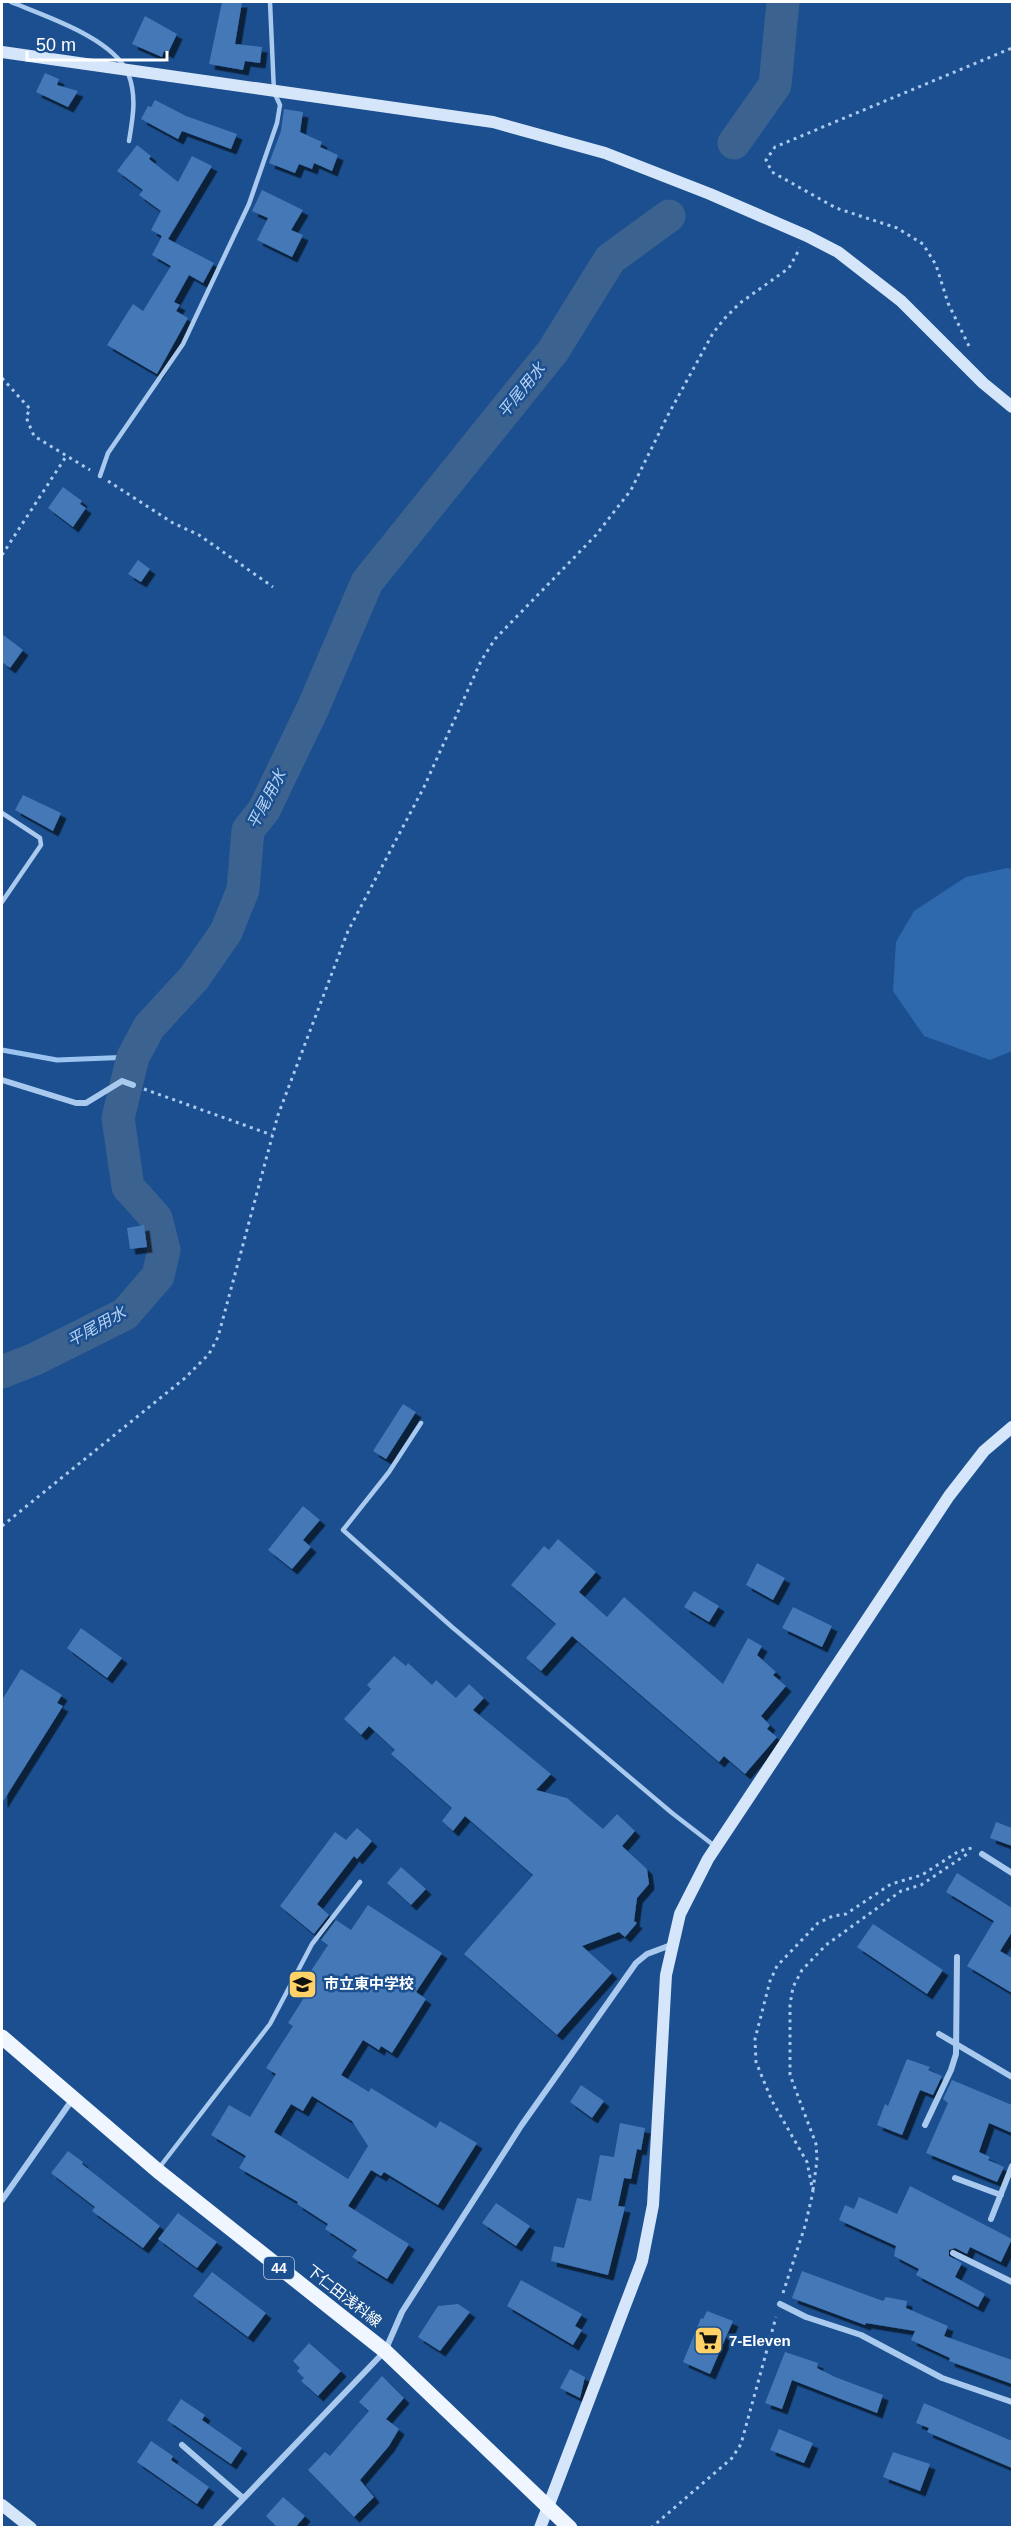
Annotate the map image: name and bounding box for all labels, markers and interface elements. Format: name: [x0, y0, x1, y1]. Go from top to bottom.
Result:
scale bar: [27, 24, 166, 62]
text: 50 m: [36, 35, 76, 55]
water label: 平尾用水: [495, 359, 549, 421]
water label: 平尾用水: [244, 765, 290, 831]
water label: 平尾用水: [64, 1303, 130, 1349]
school or university icon: 市立東中学校: [287, 1968, 319, 2000]
place label: 市立東中学校: [324, 1975, 414, 1992]
road number: 44: [264, 2257, 294, 2279]
street label: 下仁田浅科線: [304, 2261, 385, 2330]
supermarket icon: 7-Eleven: [692, 2325, 724, 2357]
place label: 7-Eleven: [729, 2332, 791, 2349]

